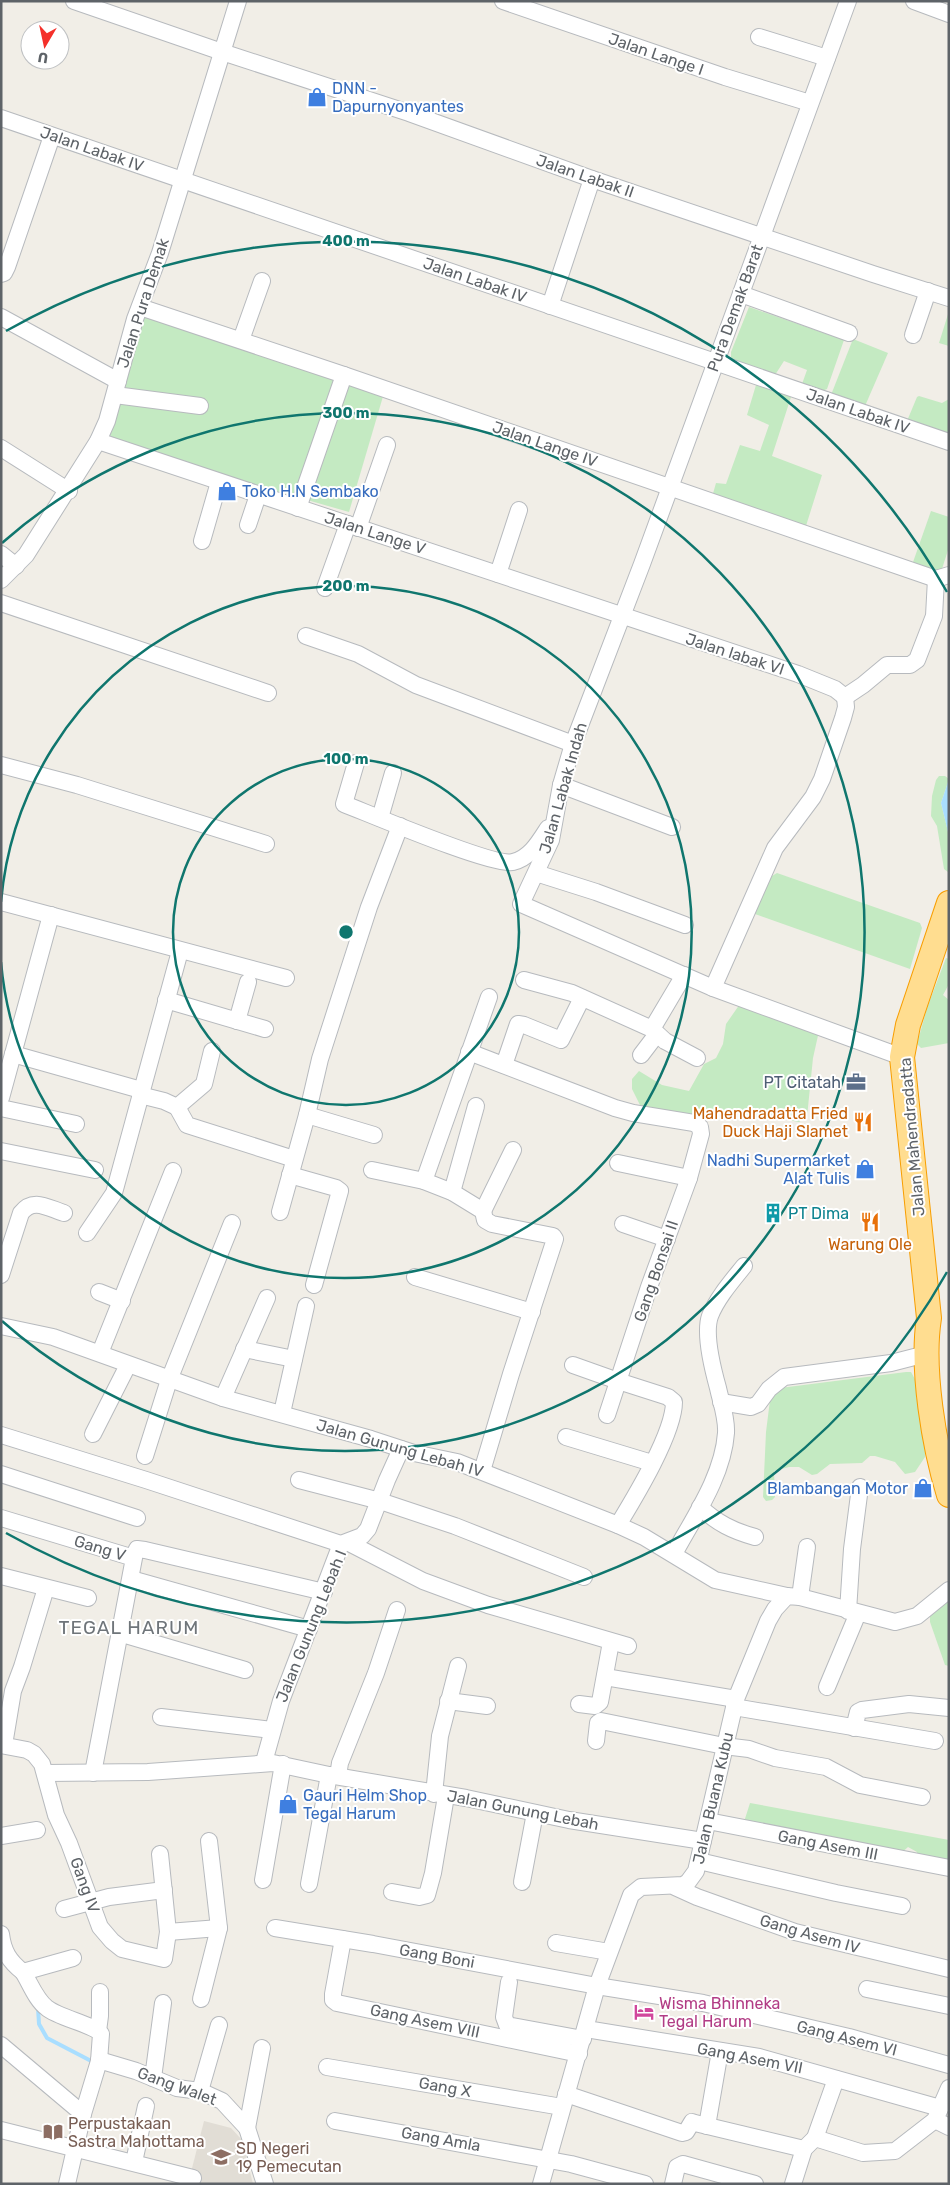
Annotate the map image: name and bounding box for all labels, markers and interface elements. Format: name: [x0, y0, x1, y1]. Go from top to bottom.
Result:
north arrow: [20, 20, 70, 70]
street label: Jalan Lange I: [606, 29, 706, 79]
text: U: [37, 48, 49, 67]
place label: DNN - Dapurnyonyantes: [332, 79, 464, 116]
shop icon: DNN - Dapurnyonyantes: [306, 86, 328, 108]
street label: Jalan Labak IV: [38, 122, 146, 176]
street label: Jalan Labak II: [534, 150, 636, 202]
text: 400 m: [322, 232, 370, 250]
street label: Jalan Pura Demak: [113, 235, 173, 370]
street label: Pura Demak Barat: [703, 242, 767, 374]
street label: Jalan Labak IV: [421, 253, 529, 307]
street label: Jalan Labak IV: [804, 384, 912, 438]
text: 300 m: [322, 404, 370, 422]
street label: Jalan Lange IV: [490, 417, 600, 471]
shop icon: Toko H.N Sembako: [216, 480, 238, 502]
place label: Toko H.N Sembako: [242, 482, 379, 501]
street label: Jalan Lange V: [322, 508, 428, 558]
text: 200 m: [322, 577, 370, 595]
street label: Jalan labak VI: [683, 629, 787, 679]
street label: Jalan Labak Indah: [535, 720, 591, 856]
text: 100 m: [324, 750, 368, 768]
centre of rings: [337, 923, 355, 941]
street label: Jalan Mahendradatta: [896, 1057, 928, 1217]
office icon: PT Citatah: [845, 1071, 867, 1093]
place label: PT Citatah: [764, 1073, 841, 1092]
place label: Mahendradatta Fried Duck Haji Slamet: [693, 1104, 848, 1141]
restaurant icon: Mahendradatta Fried Duck Haji Slamet: [852, 1111, 874, 1133]
place label: Nadhi Supermarket Alat Tulis: [707, 1151, 850, 1188]
shop icon: Nadhi Supermarket Alat Tulis: [854, 1158, 876, 1180]
building icon: PT Dima: [762, 1202, 784, 1224]
place label: PT Dima: [788, 1204, 849, 1223]
restaurant icon: Warung Ole: [859, 1211, 881, 1233]
street label: Gang Bonsai II: [630, 1218, 682, 1324]
place label: Warung Ole: [828, 1235, 912, 1254]
street label: Jalan Gunung Lebah IV: [314, 1415, 486, 1481]
shop icon: Blambangan Motor: [912, 1477, 934, 1499]
place label: Blambangan Motor: [767, 1479, 908, 1498]
street label: Gang V: [72, 1531, 128, 1565]
street label: Jalan Gunung Lebah I: [272, 1547, 350, 1705]
district label: TEGAL HARUM: [59, 1616, 199, 1639]
street label: Jalan Buana Kubu: [689, 1730, 737, 1866]
place label: Gauri Helm Shop Tegal Harum: [303, 1786, 427, 1823]
street label: Jalan Gunung Lebah: [446, 1786, 600, 1834]
shop icon: Gauri Helm Shop Tegal Harum: [277, 1793, 299, 1815]
street label: Gang Asem III: [776, 1826, 880, 1864]
street label: Gang IV: [66, 1855, 104, 1915]
street label: Gang Asem IV: [758, 1911, 862, 1957]
street label: Gang Boni: [398, 1940, 476, 1972]
place label: Wisma Bhinneka Tegal Harum: [659, 1994, 780, 2031]
street label: Gang Asem VIII: [368, 2000, 482, 2042]
hotel icon: Wisma Bhinneka Tegal Harum: [633, 2001, 655, 2023]
street label: Gang Asem VI: [795, 2016, 899, 2060]
street label: Gang Asem VII: [696, 2038, 804, 2078]
street label: Gang Walet: [135, 2063, 219, 2109]
street label: Gang X: [417, 2073, 473, 2101]
place label: Perpustakaan Sastra Mahottama: [68, 2114, 205, 2151]
library icon: Perpustakaan Sastra Mahottama: [42, 2121, 64, 2143]
street label: Gang Amla: [400, 2123, 482, 2155]
place label: SD Negeri 19 Pemecutan: [236, 2139, 342, 2176]
school or university icon: SD Negeri 19 Pemecutan: [210, 2146, 232, 2168]

